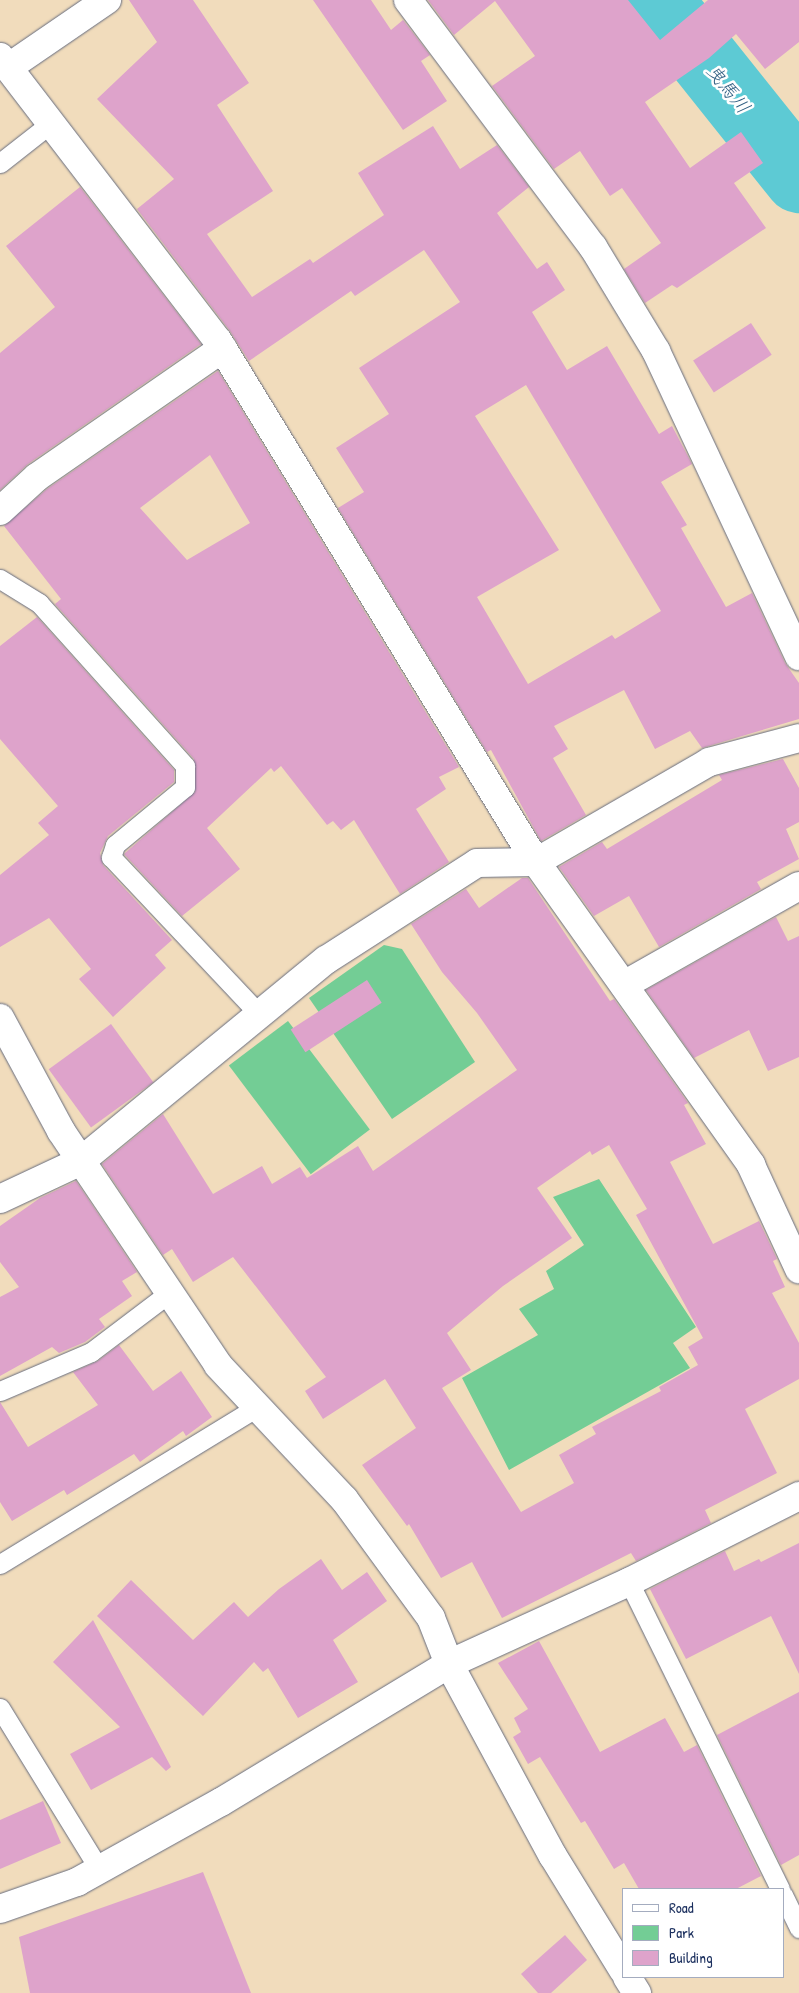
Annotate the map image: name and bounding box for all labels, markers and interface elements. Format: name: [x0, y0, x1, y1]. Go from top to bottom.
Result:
water label: 曳馬川: [701, 60, 755, 118]
legend: [622, 1888, 784, 1978]
text: Road: [669, 1897, 694, 1918]
text: Park: [669, 1922, 694, 1943]
text: Building: [669, 1947, 713, 1968]

